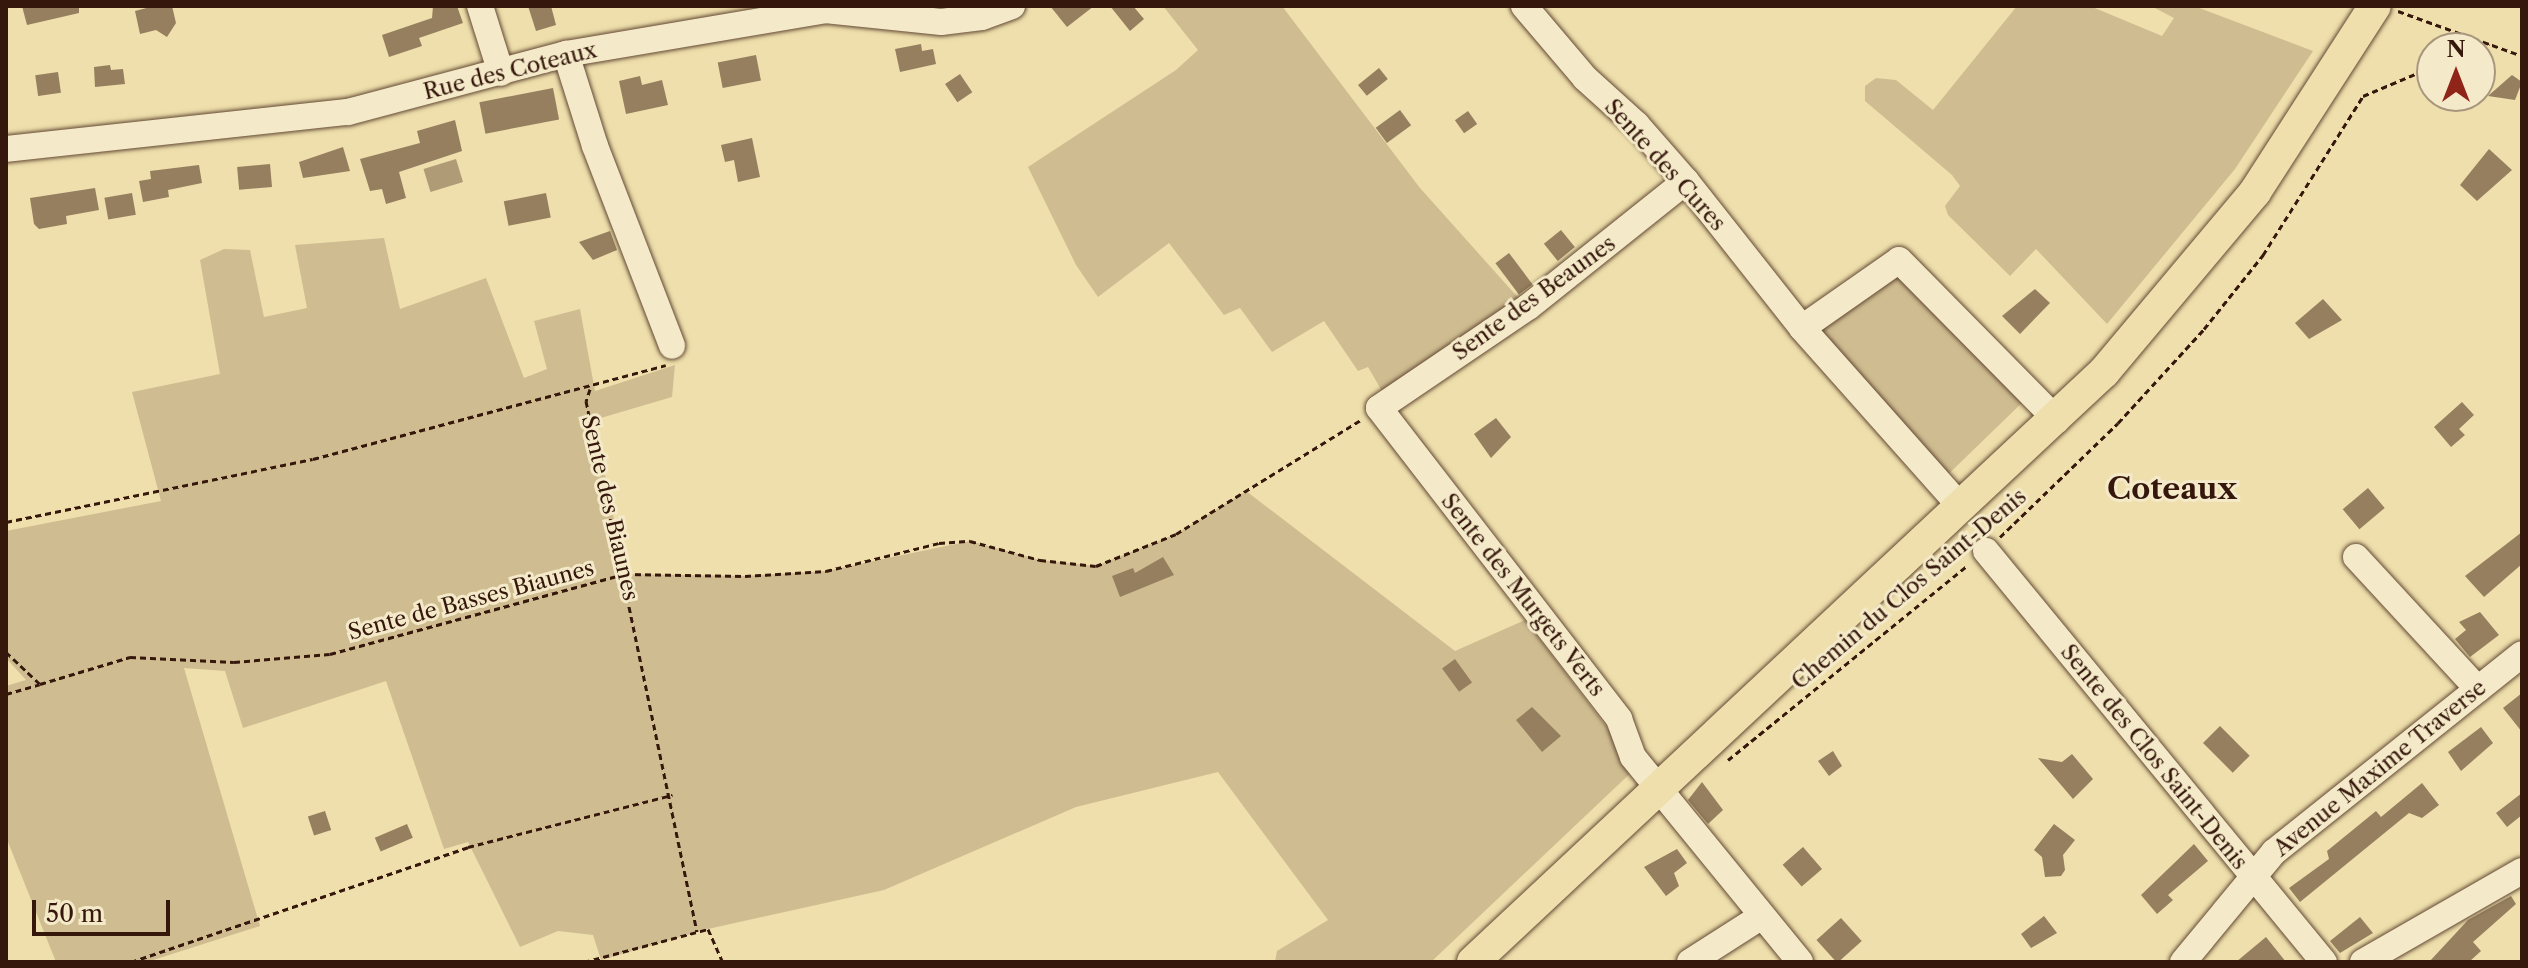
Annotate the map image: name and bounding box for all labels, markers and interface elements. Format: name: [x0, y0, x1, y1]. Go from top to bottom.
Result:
north arrow: [2416, 32, 2496, 112]
text: N: [2446, 36, 2466, 63]
street label: Rue des Coteaux: [421, 37, 599, 105]
street label: Sente des Cures: [1599, 94, 1731, 236]
street label: Sente des Beaunes: [1447, 230, 1621, 366]
street label: Sente des Biaunes: [576, 413, 644, 603]
district label: Coteaux: [2107, 471, 2237, 507]
street label: Chemin du Clos Saint-Denis: [1786, 483, 2032, 695]
street label: Sente des Murgets Verts: [1435, 488, 1611, 702]
street label: Sente de Basses Biaunes: [345, 554, 597, 646]
street label: Sente des Clos Saint-Denis: [2055, 639, 2253, 875]
street label: Avenue Maxime Traverse: [2268, 674, 2492, 862]
scale bar: [36, 884, 174, 934]
text: 50 m: [46, 899, 103, 928]

